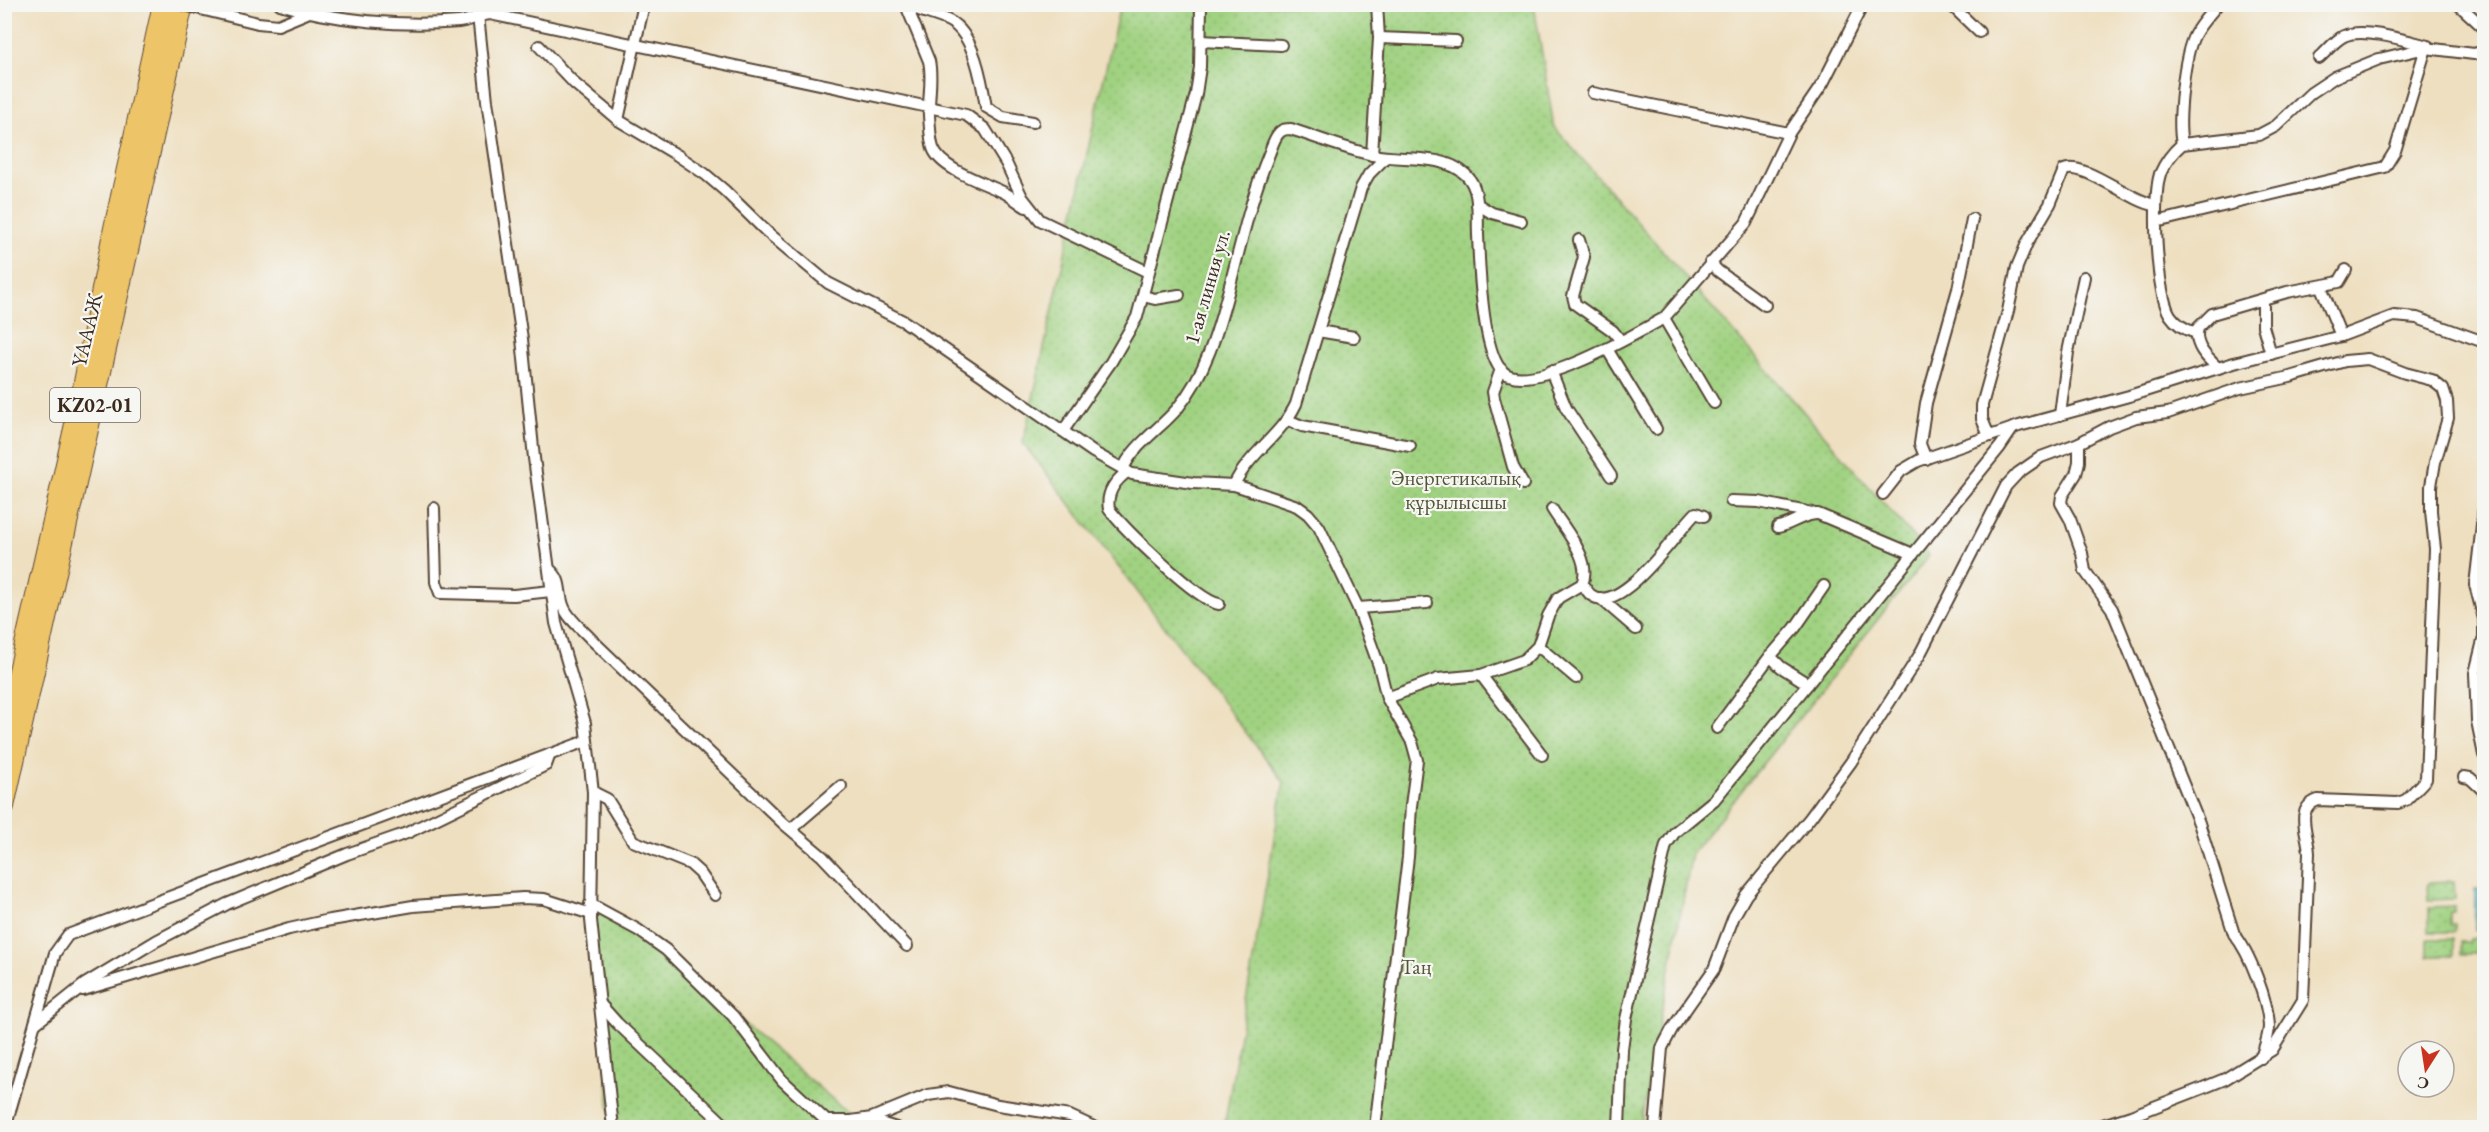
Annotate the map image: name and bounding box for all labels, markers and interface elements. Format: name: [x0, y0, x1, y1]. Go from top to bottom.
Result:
street label: 1-ая линия ул.: [1177, 226, 1236, 347]
street label: ҮАААЖ: [65, 290, 108, 370]
road number: KZ02-01: [50, 388, 140, 422]
park label: Энергетикалық құрылысшы: [1391, 464, 1521, 515]
park label: Таң: [1400, 953, 1432, 980]
north arrow: [2396, 1039, 2456, 1099]
text: С: [2415, 1072, 2431, 1095]

